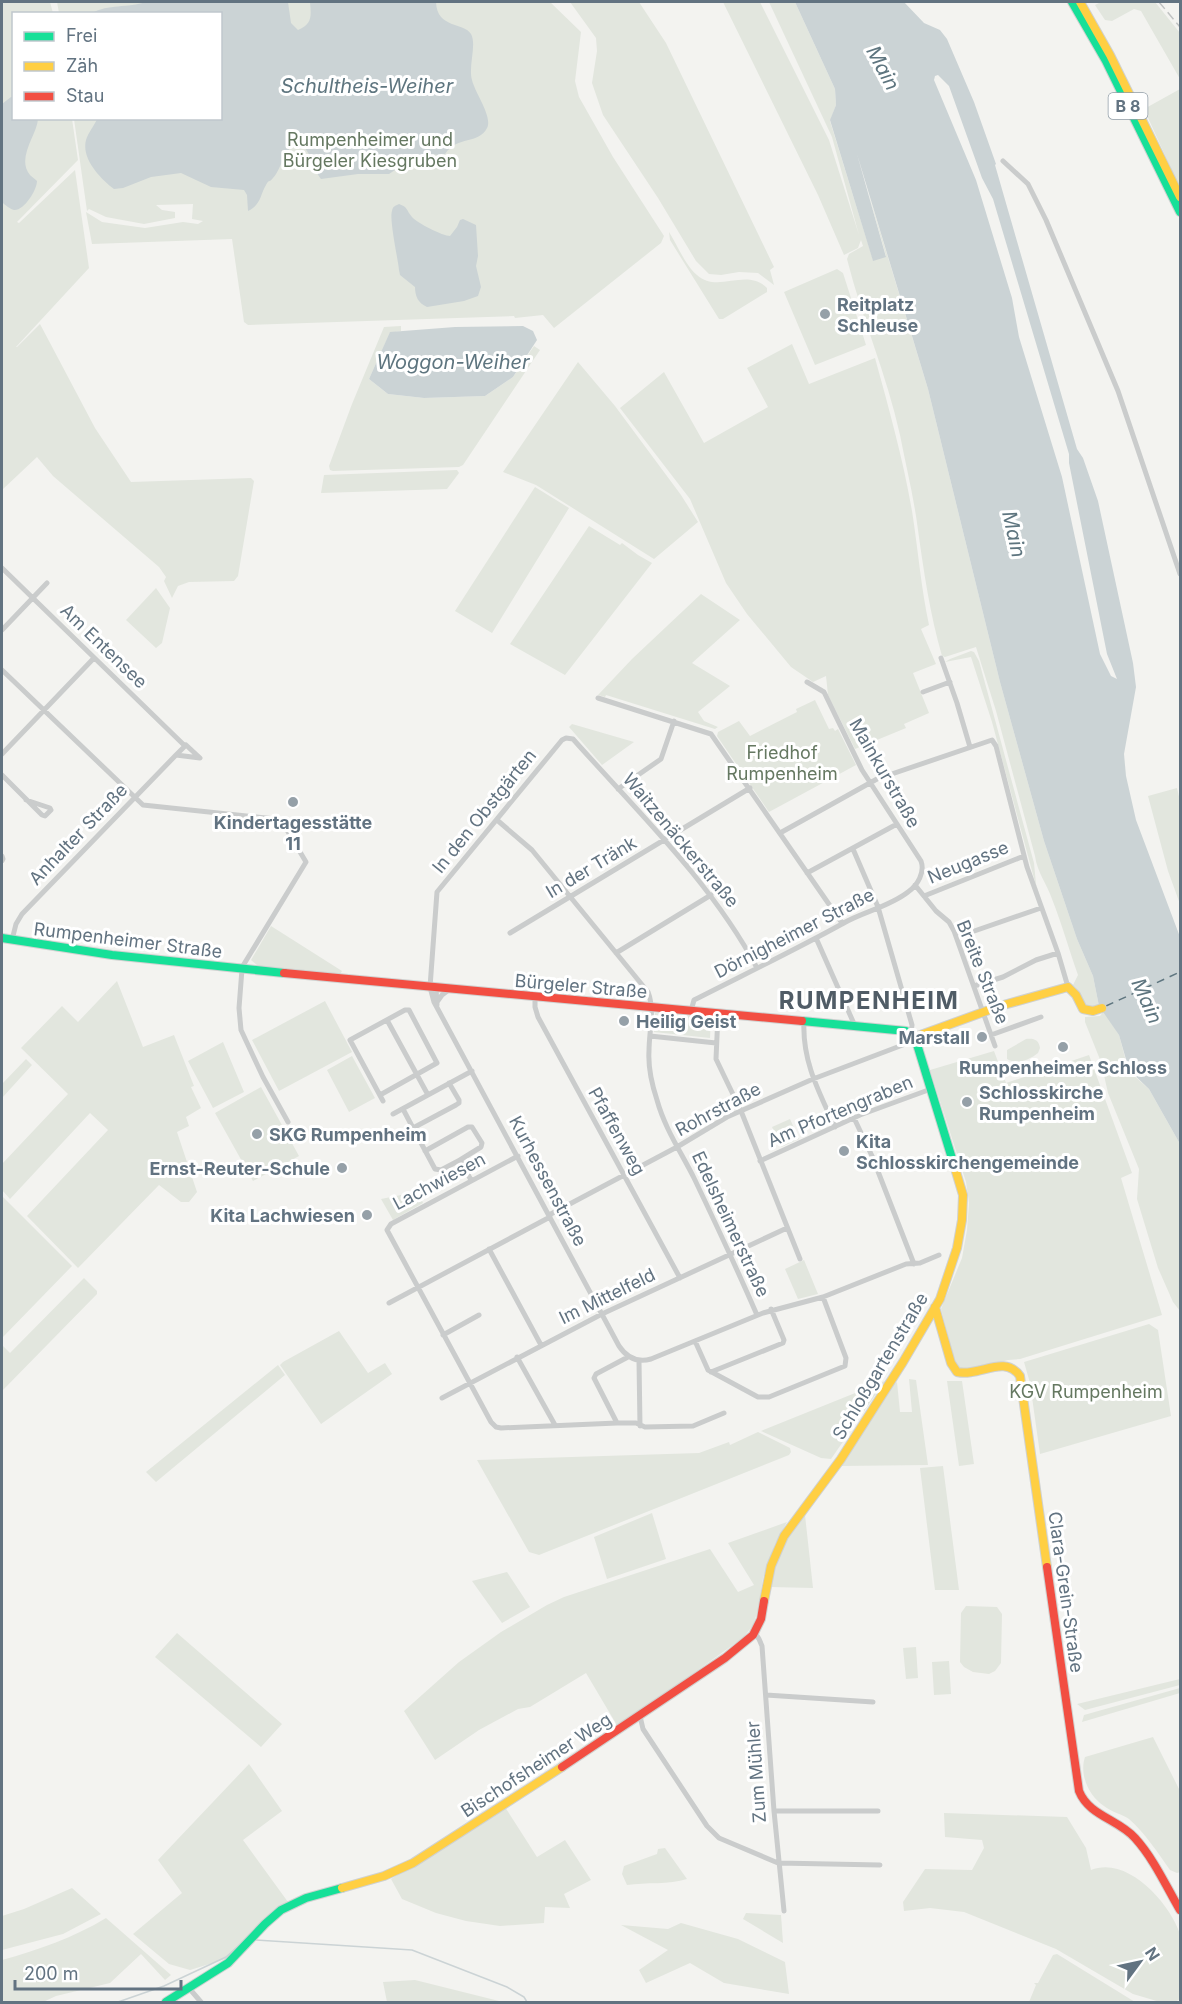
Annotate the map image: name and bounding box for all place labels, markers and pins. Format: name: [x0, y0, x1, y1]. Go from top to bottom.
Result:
place label: Reitplatz Schleuse: [837, 294, 918, 336]
marker: Reitplatz Schleuse: [818, 307, 832, 321]
marker: Kindertagesstätte 11: [286, 795, 300, 809]
place label: Kindertagesstätte 11: [214, 812, 373, 854]
place label: Heilig Geist: [636, 1011, 737, 1032]
marker: Heilig Geist: [617, 1014, 631, 1028]
place label: Marstall: [898, 1027, 970, 1048]
marker: Marstall: [975, 1030, 989, 1044]
marker: Rumpenheimer Schloss: [1056, 1040, 1070, 1054]
place label: Rumpenheimer Schloss: [959, 1057, 1167, 1078]
place label: Schlosskirche Rumpenheim: [979, 1082, 1104, 1124]
marker: Schlosskirche Rumpenheim: [960, 1095, 974, 1109]
place label: SKG Rumpenheim: [269, 1124, 427, 1145]
marker: SKG Rumpenheim: [250, 1127, 264, 1141]
place label: Kita Schlosskirchengemeinde: [856, 1131, 1079, 1173]
marker: Kita Schlosskirchengemeinde: [837, 1144, 851, 1158]
place label: Ernst-Reuter-Schule: [149, 1158, 330, 1179]
marker: Ernst-Reuter-Schule: [335, 1161, 349, 1175]
place label: Kita Lachwiesen: [210, 1205, 355, 1226]
marker: Kita Lachwiesen: [360, 1208, 374, 1222]

